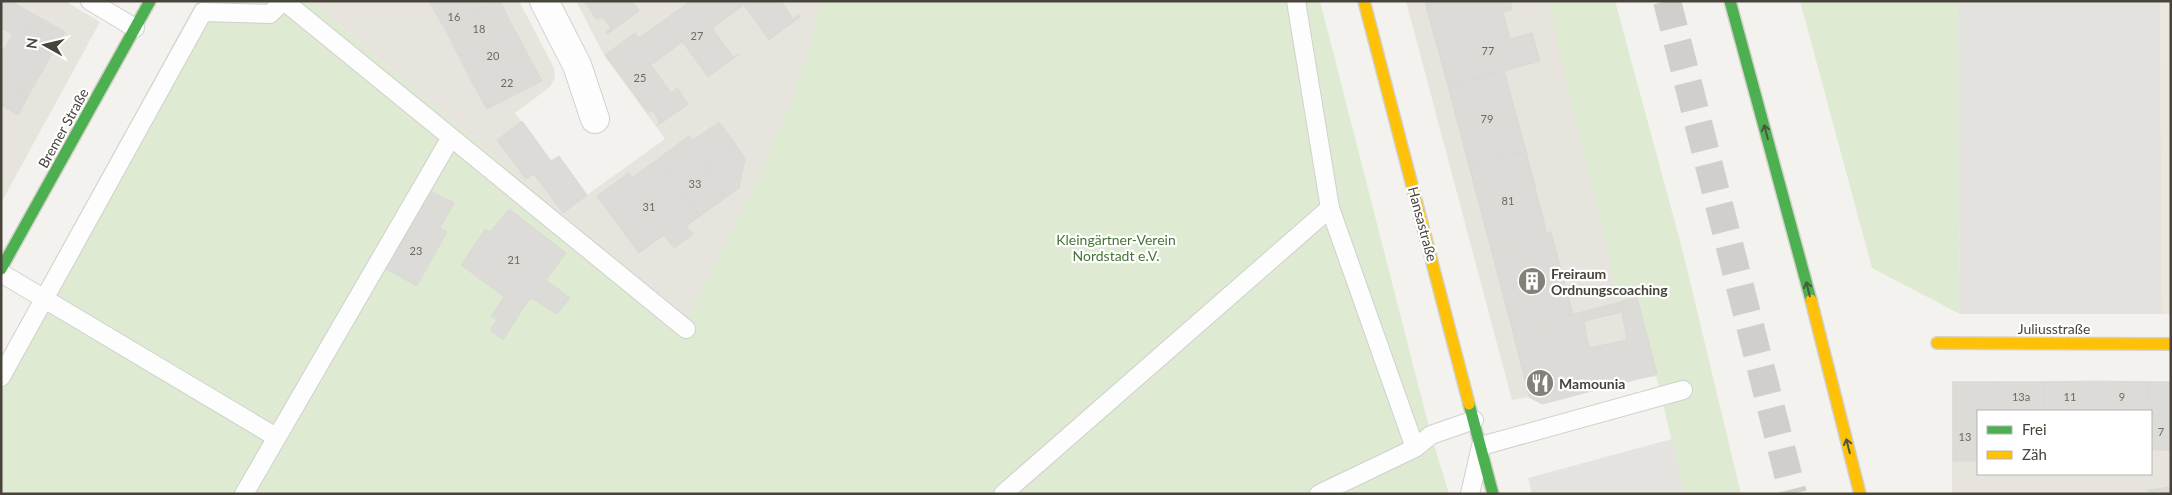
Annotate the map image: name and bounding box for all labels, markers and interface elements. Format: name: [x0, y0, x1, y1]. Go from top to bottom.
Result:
house number: 16: [448, 10, 460, 23]
north arrow: [20, 20, 70, 70]
house number: 18: [473, 22, 485, 35]
house number: 27: [691, 29, 703, 42]
text: N: [22, 37, 41, 50]
house number: 77: [1482, 44, 1494, 57]
house number: 20: [487, 49, 500, 62]
house number: 25: [634, 71, 646, 84]
house number: 22: [501, 76, 513, 89]
street label: Bremer Straße: [34, 85, 92, 171]
house number: 79: [1481, 112, 1493, 125]
one-way arrow: [1761, 124, 1770, 140]
house number: 33: [689, 177, 701, 190]
street label: Hansastraße: [1405, 185, 1441, 263]
house number: 81: [1502, 194, 1514, 207]
house number: 31: [643, 200, 655, 213]
park label: Kleingärtner-Verein Nordstadt e.V.: [1056, 231, 1176, 264]
house number: 23: [410, 244, 422, 257]
house number: 21: [508, 253, 520, 266]
place label: Freiraum Ordnungscoaching: [1551, 265, 1668, 298]
building icon: Freiraum Ordnungscoaching: [1517, 266, 1547, 296]
one-way arrow: [1803, 281, 1812, 297]
street label: Juliusstraße: [2018, 320, 2090, 337]
restaurant icon: Mamounia: [1525, 368, 1555, 398]
place label: Mamounia: [1559, 375, 1625, 392]
house number: 13a: [2012, 390, 2030, 403]
house number: 11: [2064, 390, 2076, 403]
house number: 9: [2119, 390, 2125, 403]
legend: [1977, 410, 2152, 475]
text: Frei: [2022, 420, 2047, 438]
house number: 7: [2158, 425, 2164, 438]
house number: 13: [1959, 430, 1971, 443]
one-way arrow: [1843, 439, 1852, 455]
text: Zäh: [2022, 445, 2047, 463]

